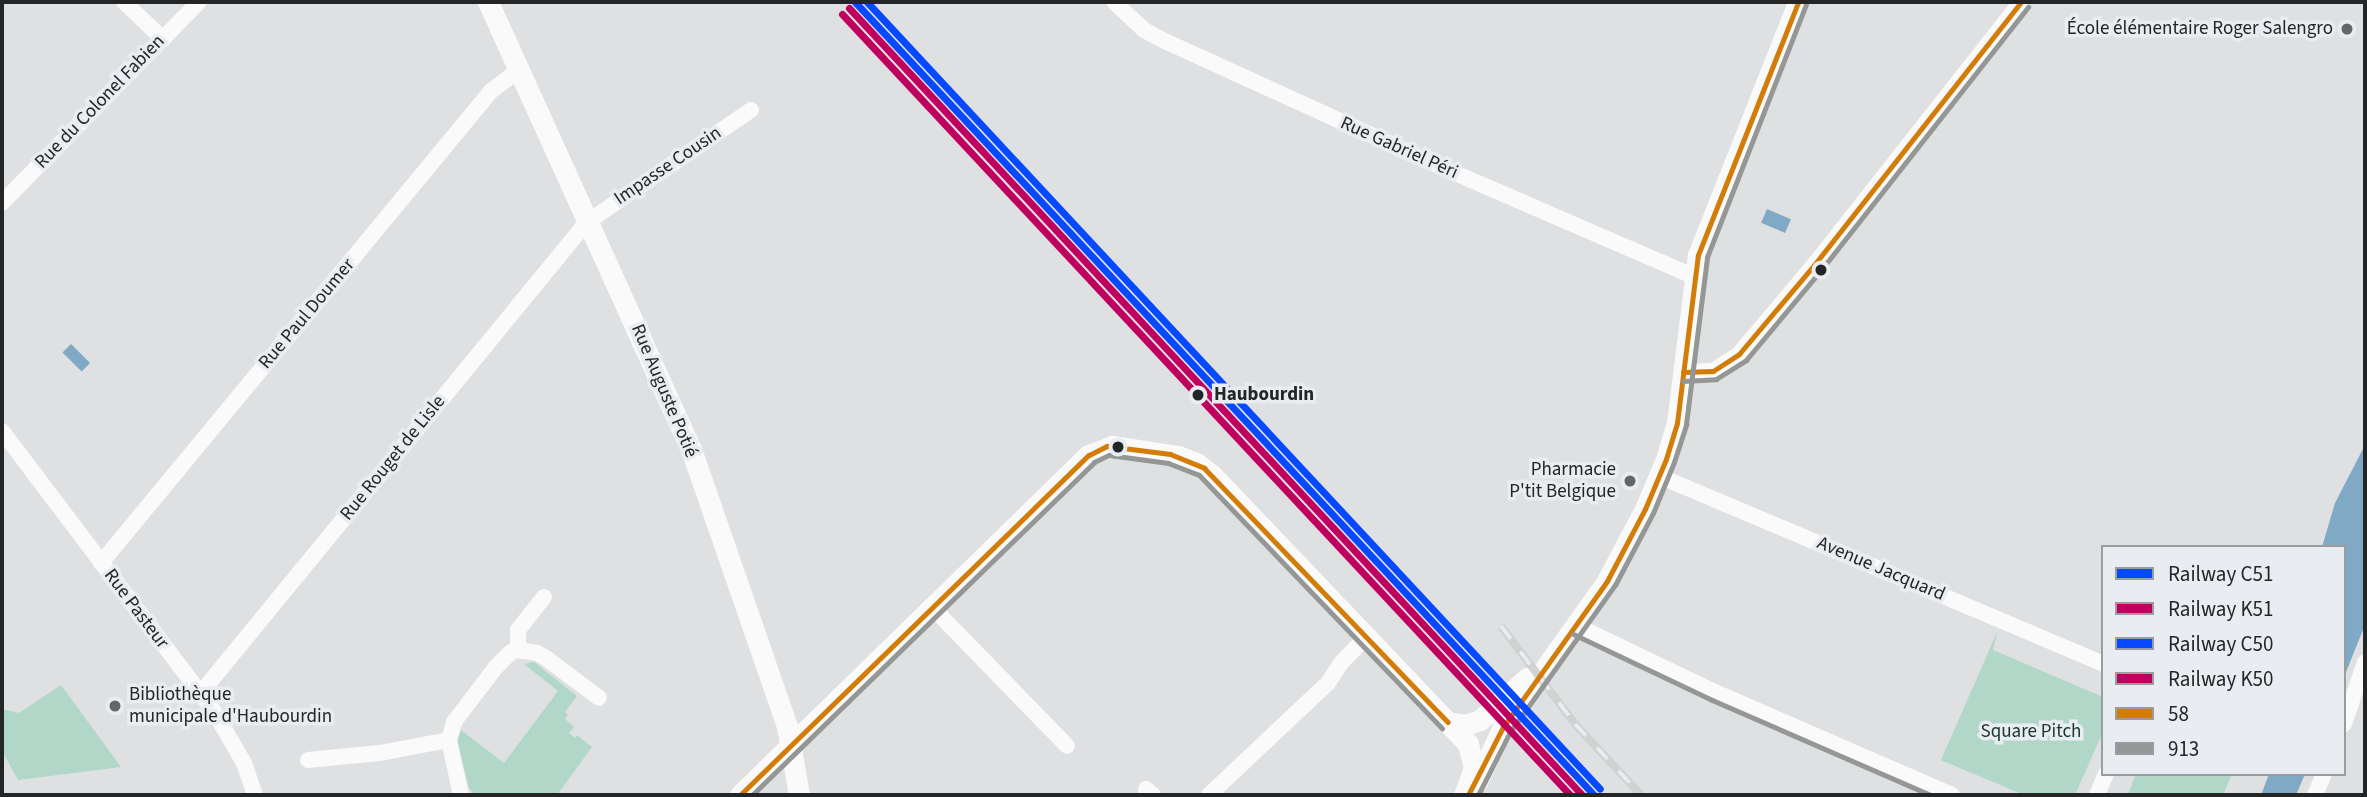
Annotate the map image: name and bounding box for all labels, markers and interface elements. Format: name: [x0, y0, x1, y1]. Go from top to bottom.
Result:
place label: École élémentaire Roger Salengro: [2067, 18, 2333, 40]
marker: École élémentaire Roger Salengro: [2339, 21, 2355, 37]
street label: Rue du Colonel Fabien: [30, 30, 170, 174]
street label: Rue Gabriel Péri: [1337, 112, 1461, 184]
street label: Impasse Cousin: [610, 122, 726, 210]
street label: Rue Paul Doumer: [254, 254, 360, 374]
unlabelled marker: [1814, 263, 1828, 277]
street label: Rue Auguste Potié: [626, 321, 702, 461]
place label: Haubourdin: [1214, 384, 1314, 406]
marker: Haubourdin: [1188, 385, 1208, 405]
street label: Rue Rouget de Lisle: [336, 391, 450, 525]
unlabelled marker: [1111, 440, 1125, 454]
place label: Pharmacie P'tit Belgique: [1509, 459, 1616, 503]
marker: Pharmacie P'tit Belgique: [1622, 473, 1638, 489]
street label: Avenue Jacquard: [1814, 532, 1948, 606]
legend: [2101, 545, 2346, 776]
text: Railway C51: [2168, 559, 2273, 589]
street label: Rue Pasteur: [99, 565, 173, 653]
text: Railway K51: [2168, 594, 2274, 624]
text: Railway C50: [2168, 629, 2273, 659]
text: Railway K50: [2168, 664, 2274, 694]
place label: Bibliothèque municipale d'Haubourdin: [129, 684, 332, 728]
marker: Bibliothèque municipale d'Haubourdin: [107, 698, 123, 714]
text: 58: [2168, 699, 2189, 729]
park label: Square Pitch: [1981, 721, 2081, 743]
text: 913: [2168, 734, 2199, 764]

